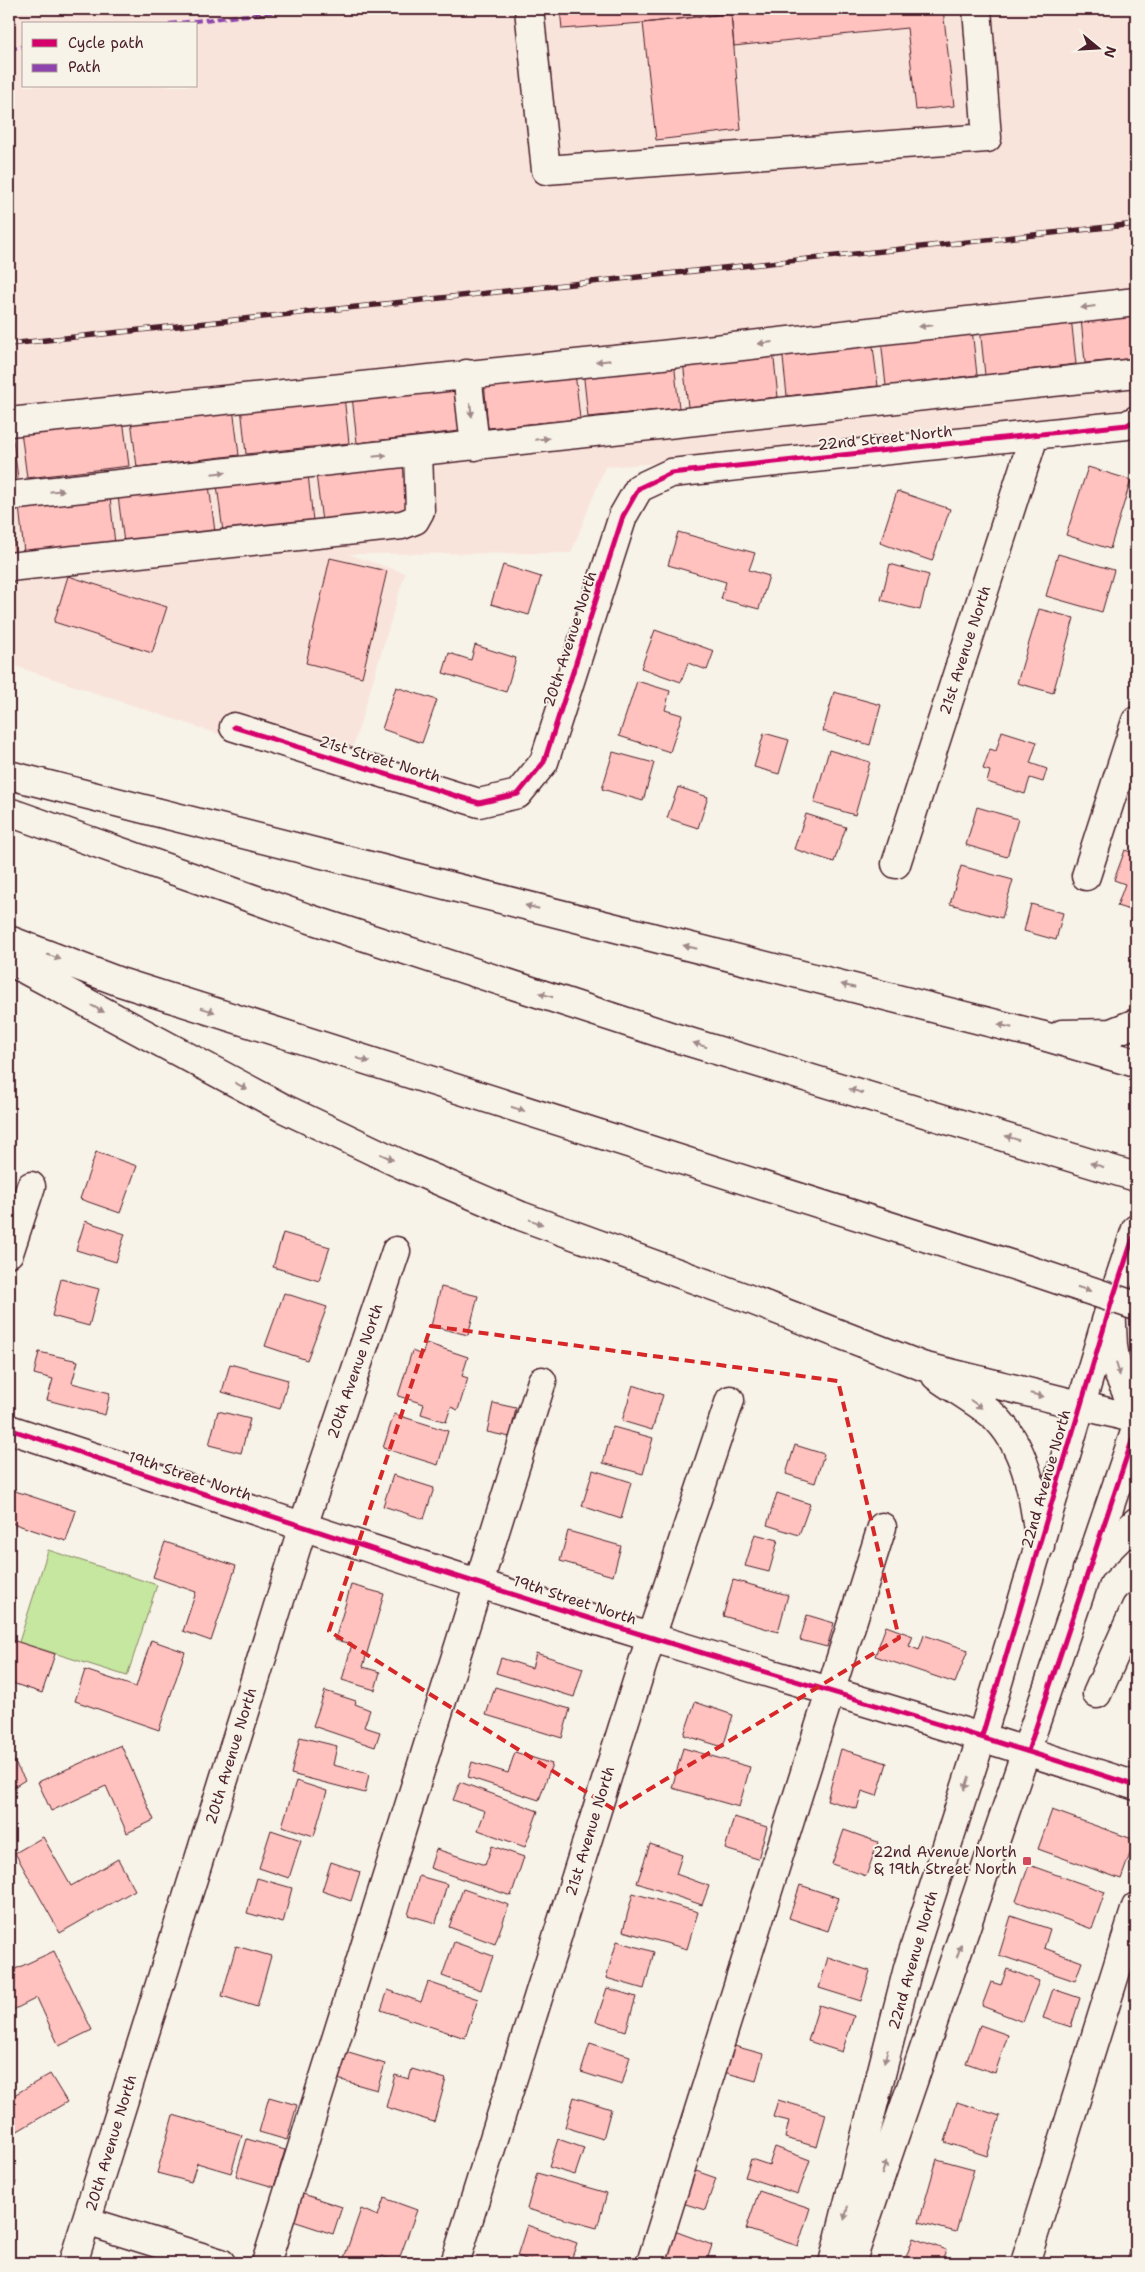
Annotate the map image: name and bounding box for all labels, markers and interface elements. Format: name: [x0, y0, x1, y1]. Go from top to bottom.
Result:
legend: [22, 22, 198, 88]
north arrow: [1072, 22, 1122, 72]
text: Cycle path: [68, 33, 144, 53]
text: N: [1100, 44, 1121, 60]
text: Path: [68, 57, 101, 77]
one-way arrow: [1080, 303, 1096, 311]
one-way arrow: [918, 322, 934, 330]
one-way arrow: [756, 339, 772, 347]
one-way arrow: [595, 357, 611, 365]
one-way arrow: [467, 403, 475, 419]
street label: 22nd Street North: [817, 421, 953, 455]
one-way arrow: [534, 435, 550, 443]
one-way arrow: [373, 452, 389, 460]
one-way arrow: [211, 469, 227, 477]
one-way arrow: [50, 487, 66, 495]
street label: 20th Avenue North: [539, 568, 601, 710]
street label: 21st Avenue North: [935, 583, 995, 717]
street label: 21st Street North: [317, 731, 443, 787]
one-way arrow: [525, 903, 540, 911]
one-way arrow: [683, 943, 698, 951]
one-way arrow: [47, 954, 62, 961]
one-way arrow: [840, 982, 855, 990]
one-way arrow: [538, 991, 553, 998]
one-way arrow: [91, 1005, 105, 1013]
one-way arrow: [201, 1006, 216, 1014]
one-way arrow: [998, 1022, 1013, 1030]
one-way arrow: [693, 1040, 708, 1048]
one-way arrow: [356, 1056, 371, 1064]
one-way arrow: [235, 1081, 248, 1090]
one-way arrow: [848, 1087, 863, 1095]
one-way arrow: [510, 1106, 525, 1113]
one-way arrow: [1004, 1134, 1019, 1142]
one-way arrow: [380, 1154, 394, 1162]
one-way arrow: [1090, 1160, 1105, 1168]
one-way arrow: [529, 1218, 544, 1226]
one-way arrow: [1077, 1285, 1092, 1293]
street label: 20th Avenue North: [322, 1301, 388, 1441]
one-way arrow: [1114, 1362, 1122, 1377]
one-way arrow: [1030, 1391, 1045, 1399]
one-way arrow: [969, 1399, 982, 1410]
street label: 22nd Avenue North: [1017, 1407, 1075, 1551]
street label: 19th Street North: [126, 1447, 254, 1505]
street label: 19th Street North: [511, 1571, 639, 1629]
street label: 20th Avenue North: [201, 1685, 261, 1827]
street label: 21st Avenue North: [561, 1764, 619, 1898]
one-way arrow: [963, 1775, 970, 1790]
place label: 22nd Avenue North & 19th Street North: [873, 1842, 1017, 1879]
marker: 22nd Avenue North & 19th Street North: [1021, 1855, 1033, 1867]
street label: 22nd Avenue North: [884, 1888, 942, 2032]
one-way arrow: [955, 1943, 963, 1958]
one-way arrow: [882, 2048, 890, 2063]
street label: 20th Avenue North: [81, 2072, 141, 2214]
one-way arrow: [881, 2160, 888, 2175]
one-way arrow: [842, 2206, 850, 2221]

